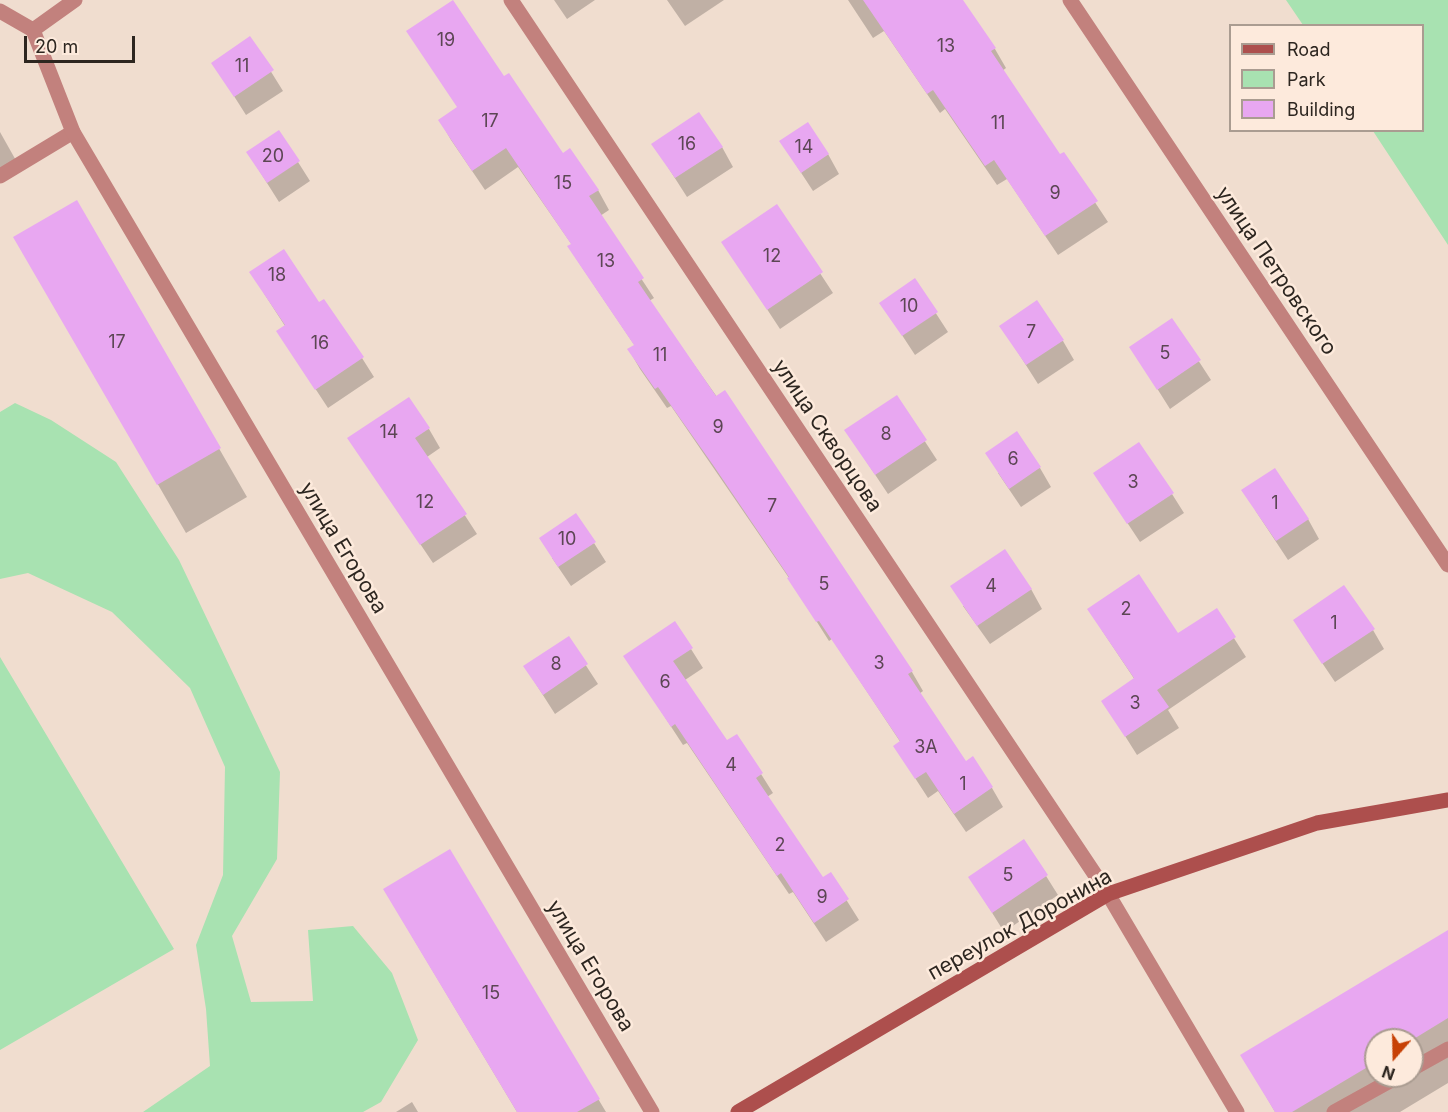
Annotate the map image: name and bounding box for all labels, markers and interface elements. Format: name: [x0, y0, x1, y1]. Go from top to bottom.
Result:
scale bar: [27, 24, 138, 62]
legend: [1229, 24, 1424, 132]
house number: 19: [437, 30, 455, 52]
text: 20 m: [35, 36, 78, 57]
house number: 13: [937, 36, 955, 58]
text: Road: [1287, 39, 1330, 60]
house number: 11: [235, 56, 249, 78]
text: Park: [1287, 69, 1326, 90]
text: Building: [1287, 99, 1355, 120]
house number: 17: [481, 111, 499, 133]
house number: 11: [991, 113, 1005, 135]
house number: 16: [678, 134, 696, 156]
house number: 14: [795, 137, 813, 159]
house number: 20: [262, 146, 284, 168]
house number: 15: [554, 173, 572, 195]
street label: улица Петровского: [1210, 182, 1342, 360]
house number: 9: [1049, 183, 1061, 205]
house number: 12: [763, 246, 781, 268]
house number: 13: [597, 251, 615, 273]
house number: 18: [268, 265, 286, 287]
house number: 10: [900, 296, 918, 318]
house number: 7: [1026, 322, 1036, 344]
house number: 17: [108, 332, 126, 354]
house number: 16: [311, 333, 329, 355]
house number: 5: [1160, 343, 1170, 365]
house number: 11: [653, 345, 667, 367]
street label: улица Скворцова: [767, 355, 887, 517]
house number: 9: [712, 417, 724, 439]
house number: 14: [380, 422, 398, 444]
house number: 8: [880, 424, 892, 446]
house number: 6: [1007, 449, 1019, 471]
house number: 3: [1127, 472, 1139, 494]
street label: улица Егорова: [294, 478, 392, 618]
house number: 12: [416, 492, 434, 514]
house number: 1: [1271, 493, 1279, 515]
house number: 7: [767, 496, 777, 518]
house number: 10: [558, 529, 576, 551]
house number: 5: [819, 574, 829, 596]
house number: 4: [985, 576, 997, 598]
house number: 2: [1121, 599, 1131, 621]
house number: 1: [1330, 613, 1338, 635]
house number: 3: [873, 653, 885, 675]
house number: 8: [550, 654, 562, 676]
house number: 6: [659, 672, 671, 694]
house number: 3: [1129, 693, 1141, 715]
house number: 3А: [914, 737, 938, 759]
house number: 4: [725, 755, 737, 777]
house number: 1: [959, 774, 967, 796]
house number: 2: [775, 835, 785, 857]
street label: переулок Доронина: [924, 864, 1116, 986]
house number: 5: [1003, 865, 1013, 887]
house number: 9: [816, 887, 828, 909]
street label: улица Егорова: [541, 896, 639, 1036]
house number: 15: [482, 983, 500, 1005]
north arrow: [1364, 1028, 1424, 1088]
text: N: [1379, 1062, 1398, 1085]

